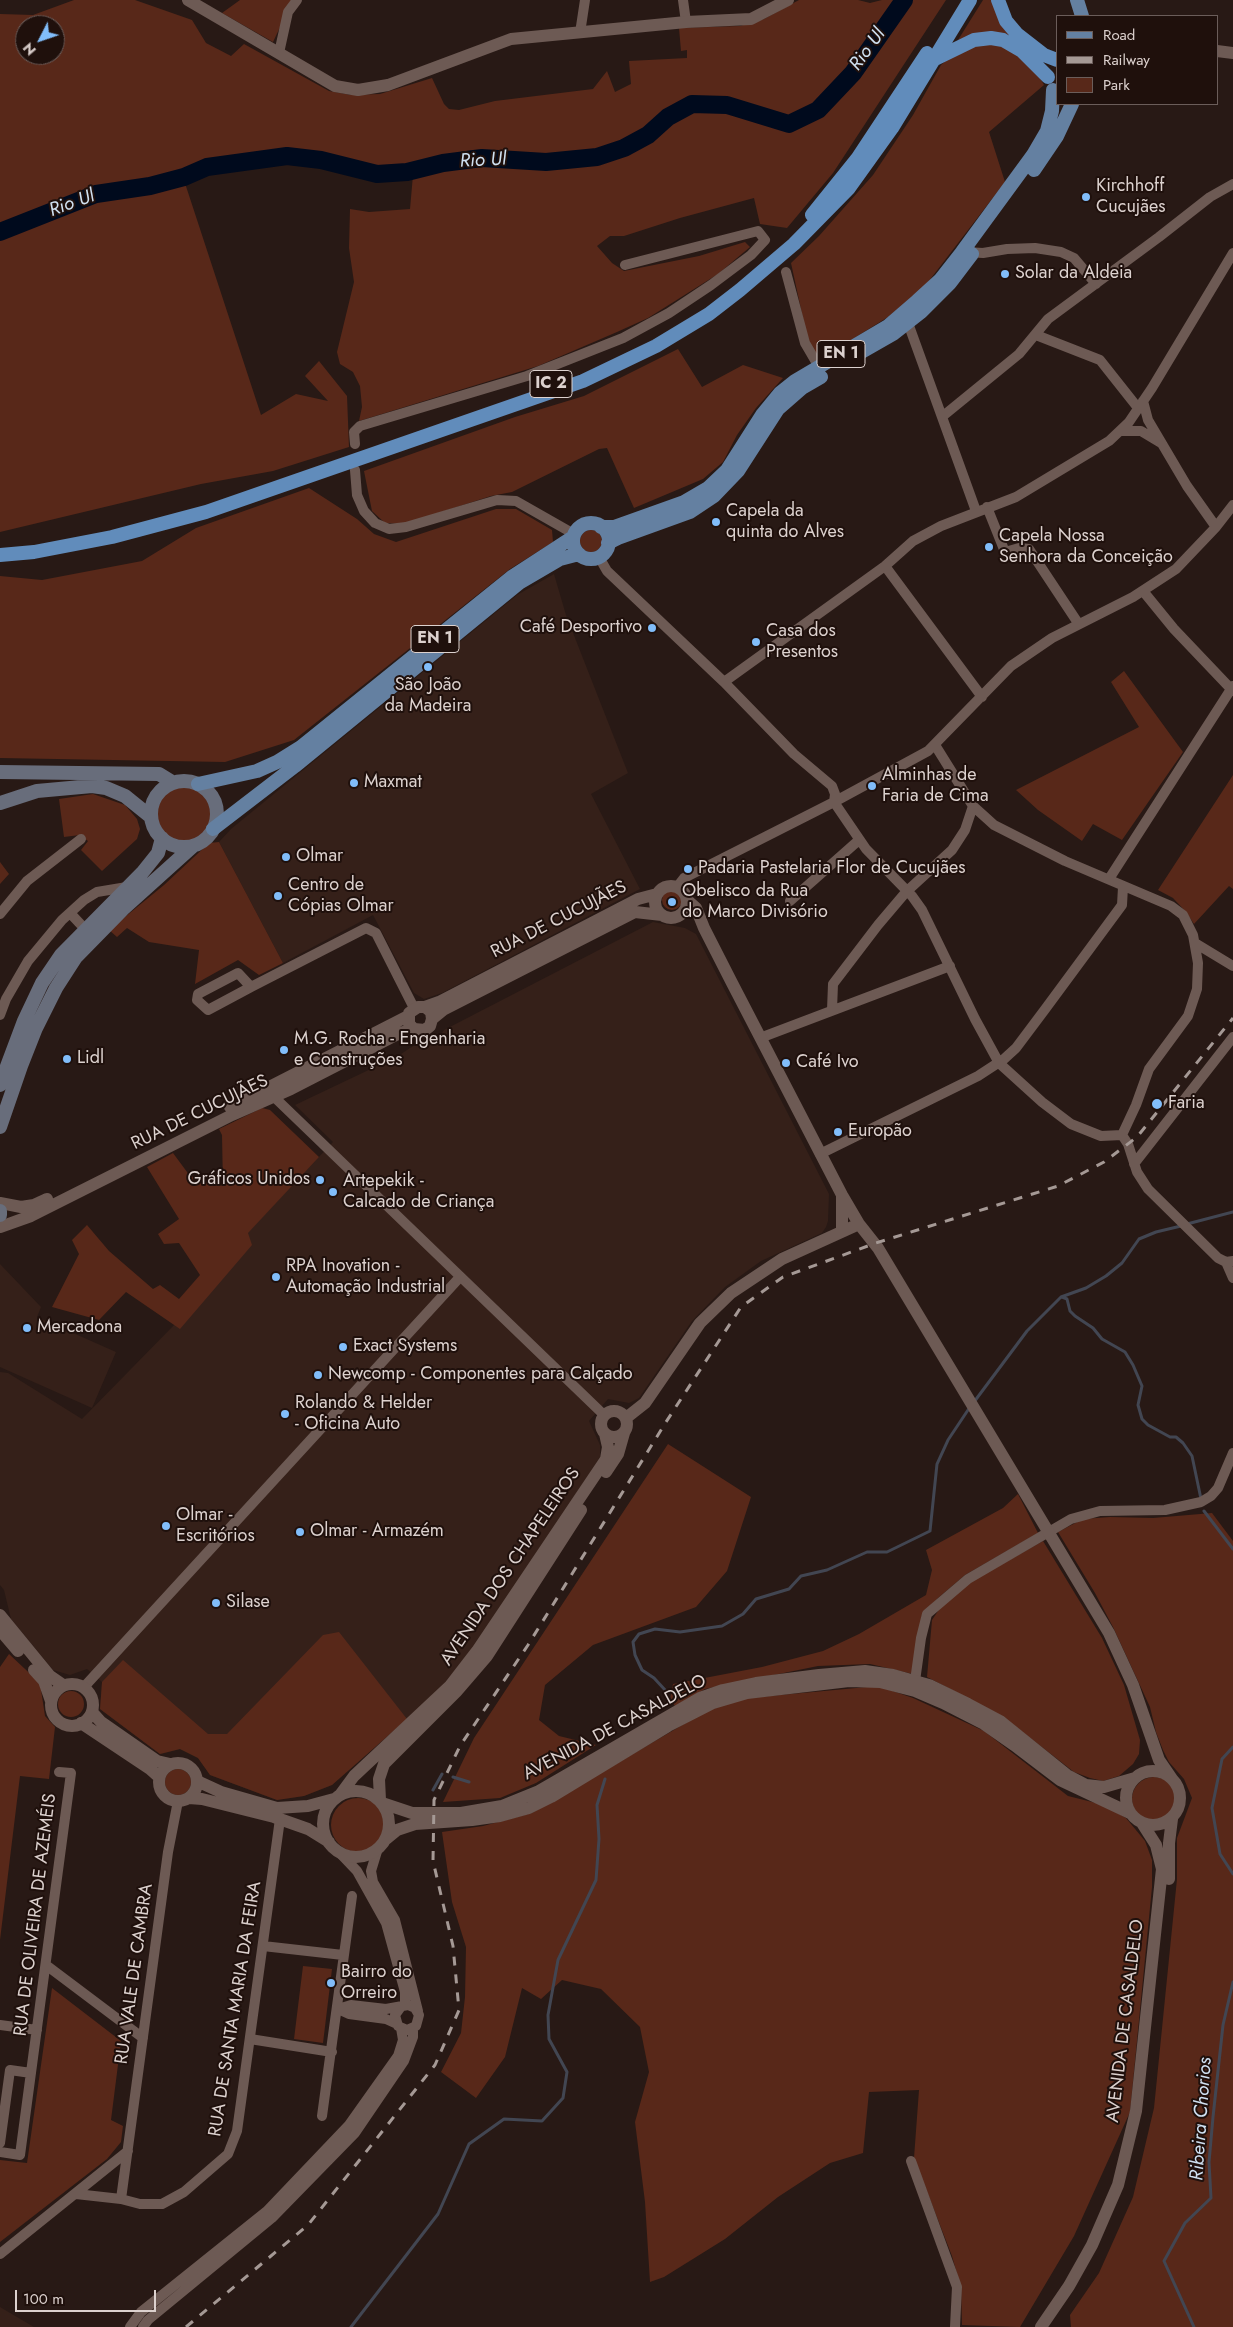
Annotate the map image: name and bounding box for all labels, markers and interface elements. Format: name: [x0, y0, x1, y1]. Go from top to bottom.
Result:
north arrow: [15, 15, 65, 65]
legend: [1056, 15, 1218, 105]
water label: Rio Ul: [845, 24, 891, 76]
text: Road: [1103, 24, 1135, 46]
text: N: [18, 38, 41, 60]
text: Railway: [1103, 49, 1150, 71]
text: Park: [1103, 74, 1130, 96]
water label: Rio Ul: [459, 148, 507, 174]
place label: Kirchhoff Cucujães: [1096, 176, 1166, 218]
water label: Rio Ul: [46, 185, 98, 223]
marker: Kirchhoff Cucujães: [1080, 191, 1092, 203]
place label: Solar da Aldeia: [1015, 263, 1132, 285]
marker: Solar da Aldeia: [999, 268, 1011, 280]
road number: EN 1: [817, 340, 865, 368]
road number: IC 2: [530, 370, 572, 398]
place label: Capela da quinta do Alves: [726, 501, 844, 544]
marker: Capela da quinta do Alves: [710, 516, 722, 528]
place label: Capela Nossa Senhora da Conceição: [999, 526, 1173, 568]
marker: Capela Nossa Senhora da Conceição: [983, 541, 995, 553]
place label: Café Desportivo: [520, 617, 642, 639]
place label: Casa dos Presentos: [766, 621, 838, 664]
marker: Café Desportivo: [646, 622, 658, 634]
road number: EN 1: [411, 626, 459, 652]
marker: Casa dos Presentos: [750, 636, 762, 648]
marker: São João da Madeira: [422, 661, 434, 673]
place label: São João da Madeira: [385, 675, 471, 718]
place label: Alminhas de Faria de Cima: [882, 765, 989, 808]
place label: Maxmat: [364, 772, 422, 794]
marker: Maxmat: [348, 777, 360, 789]
marker: Alminhas de Faria de Cima: [866, 780, 878, 792]
place label: Olmar: [296, 846, 343, 868]
marker: Olmar: [280, 851, 292, 863]
place label: Padaria Pastelaria Flor de Cucujães: [698, 858, 965, 880]
marker: Padaria Pastelaria Flor de Cucujães: [682, 863, 694, 875]
place label: Centro de Cópias Olmar: [288, 875, 394, 918]
street label: RUA DE CUCUJÃES: [488, 876, 630, 964]
place label: Obelisco da Rua do Marco Divisório: [682, 881, 828, 924]
marker: Centro de Cópias Olmar: [272, 890, 284, 902]
marker: Obelisco da Rua do Marco Divisório: [666, 896, 678, 908]
place label: M.G. Rocha - Engenharia e Construções: [294, 1029, 485, 1072]
marker: M.G. Rocha - Engenharia e Construções: [278, 1044, 290, 1056]
place label: Lidl: [77, 1048, 104, 1070]
place label: Café Ivo: [796, 1052, 859, 1074]
marker: Lidl: [61, 1053, 73, 1065]
marker: Café Ivo: [780, 1057, 792, 1069]
street label: RUA DE CUCUJÃES: [128, 1071, 272, 1155]
place label: Faria: [1168, 1093, 1205, 1115]
marker: Faria: [1150, 1097, 1164, 1111]
place label: Europão: [848, 1121, 912, 1143]
marker: Europão: [832, 1126, 844, 1138]
place label: Gráficos Unidos: [187, 1169, 310, 1191]
place label: Artepekik - Calcado de Criança: [343, 1171, 494, 1214]
marker: Gráficos Unidos: [314, 1174, 326, 1186]
marker: Artepekik - Calcado de Criança: [327, 1186, 339, 1198]
place label: RPA Inovation - Automação Industrial: [286, 1256, 445, 1298]
marker: RPA Inovation - Automação Industrial: [270, 1271, 282, 1283]
place label: Mercadona: [37, 1317, 122, 1339]
marker: Mercadona: [21, 1322, 33, 1334]
place label: Exact Systems: [353, 1336, 457, 1358]
marker: Exact Systems: [337, 1341, 349, 1353]
place label: Newcomp - Componentes para Calçado: [328, 1364, 633, 1386]
marker: Newcomp - Componentes para Calçado: [312, 1369, 324, 1381]
place label: Rolando & Helder - Oficina Auto: [295, 1393, 432, 1436]
marker: Rolando & Helder - Oficina Auto: [279, 1408, 291, 1420]
street label: AVENIDA DOS CHAPELEIROS: [437, 1464, 585, 1670]
place label: Olmar - Escritórios: [176, 1505, 255, 1548]
marker: Olmar - Escritórios: [160, 1520, 172, 1532]
place label: Olmar - Armazém: [310, 1521, 444, 1543]
marker: Olmar - Armazém: [294, 1526, 306, 1538]
place label: Silase: [226, 1592, 270, 1614]
marker: Silase: [210, 1597, 222, 1609]
street label: AVENIDA DE CASALDELO: [520, 1670, 710, 1786]
street label: RUA DE OLIVEIRA DE AZEMÉIS: [10, 1792, 62, 2038]
street label: RUA DE SANTA MARIA DA FEIRA: [205, 1880, 267, 2138]
street label: RUA VALE DE CAMBRA: [112, 1882, 158, 2066]
street label: AVENIDA DE CASALDELO: [1103, 1918, 1149, 2124]
place label: Bairro do Orreiro: [341, 1962, 412, 2005]
marker: Bairro do Orreiro: [325, 1977, 337, 1989]
water label: Ribeira Chorios: [1186, 2057, 1218, 2181]
scale bar: [18, 2280, 159, 2312]
text: 100 m: [23, 2288, 64, 2310]

